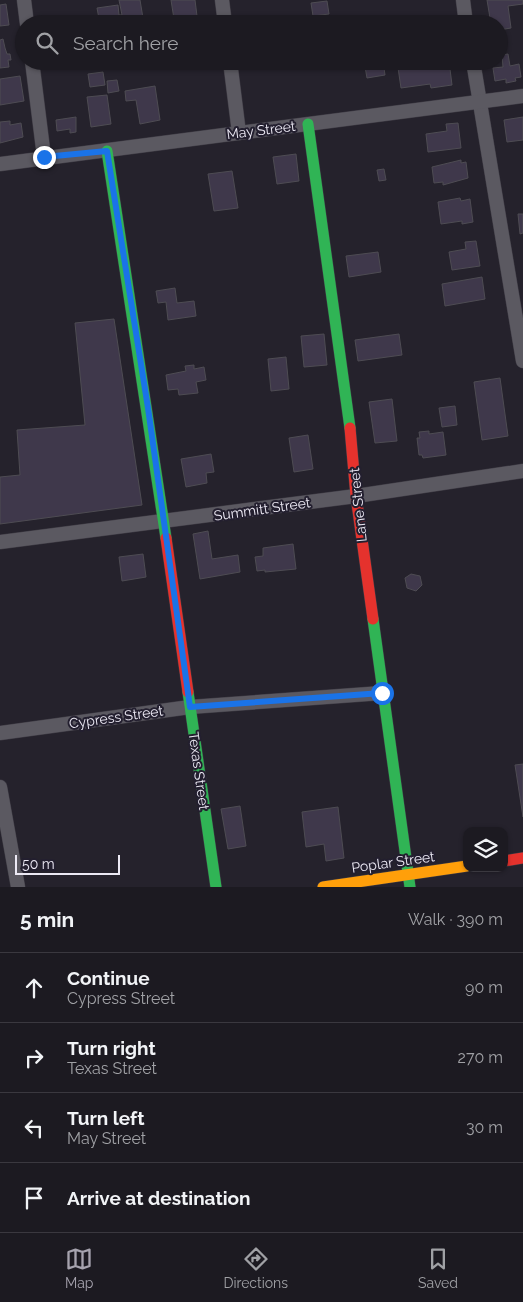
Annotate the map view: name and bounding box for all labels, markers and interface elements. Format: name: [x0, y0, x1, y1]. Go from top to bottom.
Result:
search box: [15, 15, 508, 70]
icon: search: [33, 29, 61, 57]
text: Search here: [73, 32, 179, 54]
street label: May Street: [226, 118, 297, 142]
route end: [33, 146, 56, 169]
street label: Lane Street: [346, 467, 370, 543]
street label: Summitt Street: [213, 494, 312, 524]
route start: [371, 682, 394, 705]
street label: Cypress Street: [68, 702, 164, 732]
street label: Texas Street: [186, 731, 212, 811]
map controls: [463, 827, 508, 872]
button: layers: [463, 827, 508, 872]
street label: Poplar Street: [350, 848, 436, 876]
scale bar: [15, 852, 120, 875]
text: 50 m: [22, 856, 55, 872]
text: 5 min: [20, 907, 74, 932]
text: Walk · 390 m: [408, 910, 503, 929]
text: Continue: [67, 967, 150, 989]
icon: ahead: [20, 974, 48, 1002]
text: 90 m: [465, 978, 503, 997]
text: Cypress Street: [67, 989, 175, 1008]
text: Turn right: [67, 1037, 156, 1059]
icon: right: [20, 1044, 48, 1072]
text: 270 m: [458, 1048, 503, 1067]
text: Texas Street: [67, 1059, 157, 1078]
text: Turn left: [67, 1107, 144, 1129]
icon: left: [20, 1114, 48, 1142]
text: 30 m: [466, 1118, 503, 1137]
text: May Street: [67, 1129, 146, 1148]
icon: arrive: [20, 1184, 48, 1212]
text: Arrive at destination: [67, 1187, 251, 1209]
tab: Map: [65, 1245, 93, 1291]
tab: Directions: [223, 1245, 288, 1291]
tab: Saved: [418, 1245, 458, 1291]

